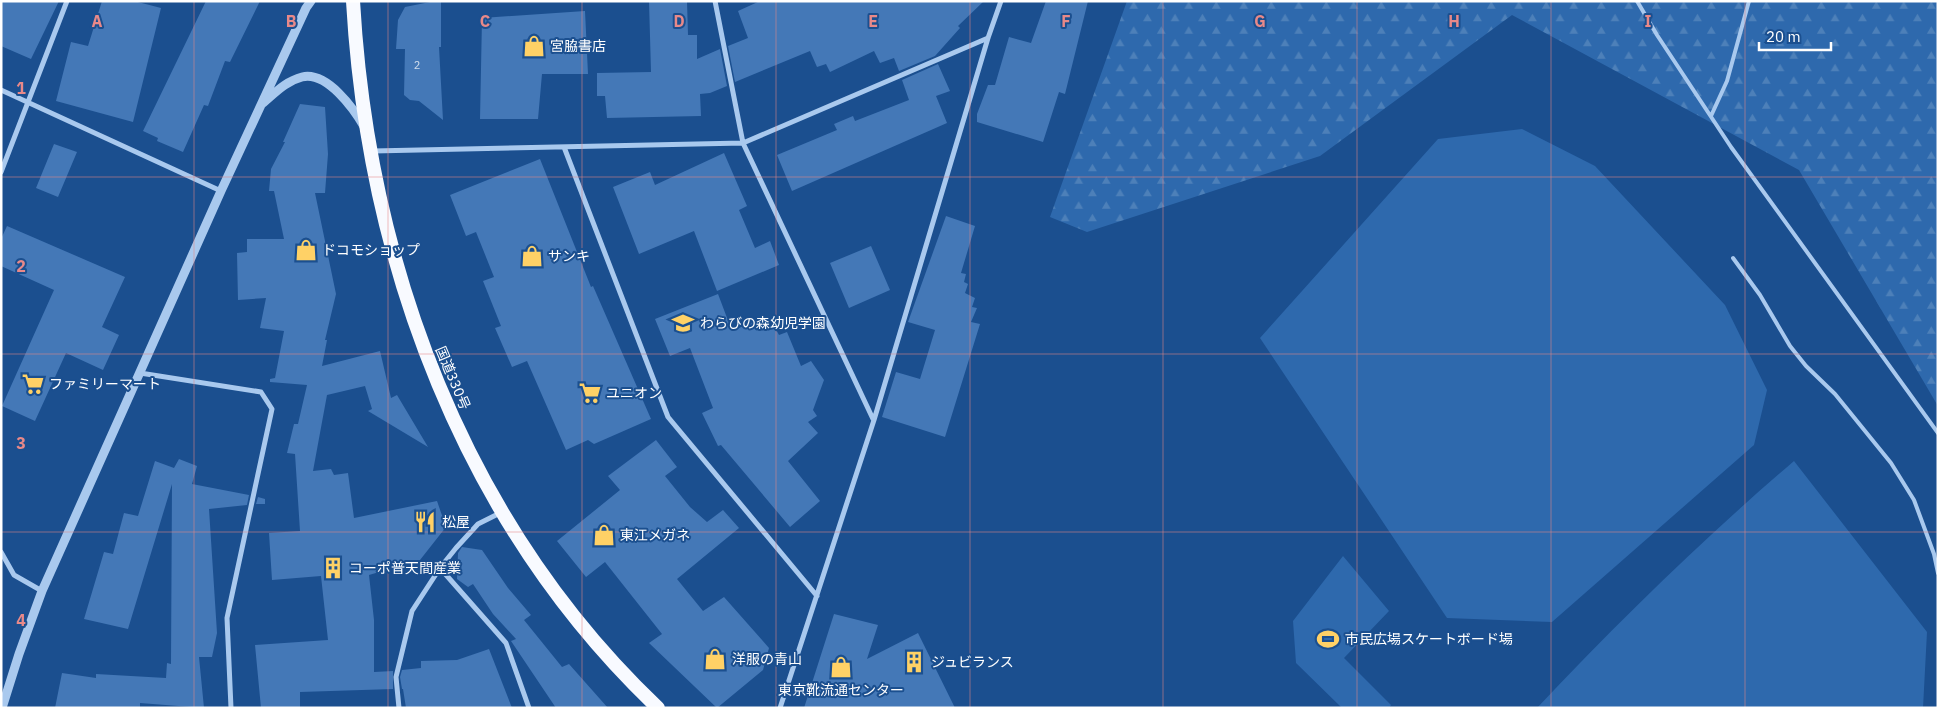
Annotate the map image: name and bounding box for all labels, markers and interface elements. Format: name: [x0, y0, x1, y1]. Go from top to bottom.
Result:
text: A: [92, 11, 103, 31]
text: B: [286, 11, 297, 31]
text: C: [480, 11, 490, 31]
text: D: [673, 11, 685, 31]
text: E: [868, 11, 878, 31]
text: F: [1061, 11, 1071, 31]
text: G: [1254, 11, 1266, 31]
text: H: [1448, 11, 1460, 31]
text: I: [1645, 11, 1652, 31]
scale bar: [1759, 20, 1832, 52]
text: 20 m: [1766, 27, 1801, 46]
shop icon: 宮脇書店: [521, 33, 547, 59]
place label: 宮脇書店: [550, 37, 606, 55]
house number: 2: [414, 58, 420, 72]
text: 1: [16, 78, 26, 98]
shop icon: ドコモショップ: [293, 237, 319, 263]
place label: ドコモショップ: [322, 241, 420, 259]
shop icon: サンキ: [519, 243, 545, 269]
place label: サンキ: [548, 247, 590, 265]
text: 2: [16, 256, 26, 276]
school or university icon: わらびの森幼児学園: [670, 310, 696, 336]
place label: わらびの森幼児学園: [700, 314, 826, 332]
street label: 国道330号: [432, 344, 474, 412]
supermarket icon: ファミリーマート: [20, 371, 46, 397]
place label: ファミリーマート: [49, 375, 161, 393]
supermarket icon: ユニオン: [577, 380, 603, 406]
place label: ユニオン: [606, 384, 662, 402]
text: 3: [16, 433, 26, 453]
restaurant icon: 松屋: [412, 509, 438, 535]
place label: 松屋: [442, 513, 470, 531]
shop icon: 東江メガネ: [591, 522, 617, 548]
place label: 東江メガネ: [620, 526, 690, 544]
building icon: コーポ普天間産業: [320, 555, 346, 581]
place label: コーポ普天間産業: [349, 559, 461, 577]
text: 4: [16, 610, 26, 630]
sports icon: 市民広場スケートボード場: [1315, 626, 1341, 652]
place label: 市民広場スケートボード場: [1345, 630, 1513, 648]
shop icon: 洋服の青山: [702, 646, 728, 672]
building icon: ジュビランス: [901, 649, 927, 675]
place label: 洋服の青山: [732, 650, 802, 668]
place label: ジュビランス: [931, 653, 1014, 671]
shop icon: 東京靴流通センター: [828, 654, 854, 680]
place label: 東京靴流通センター: [778, 681, 904, 699]

